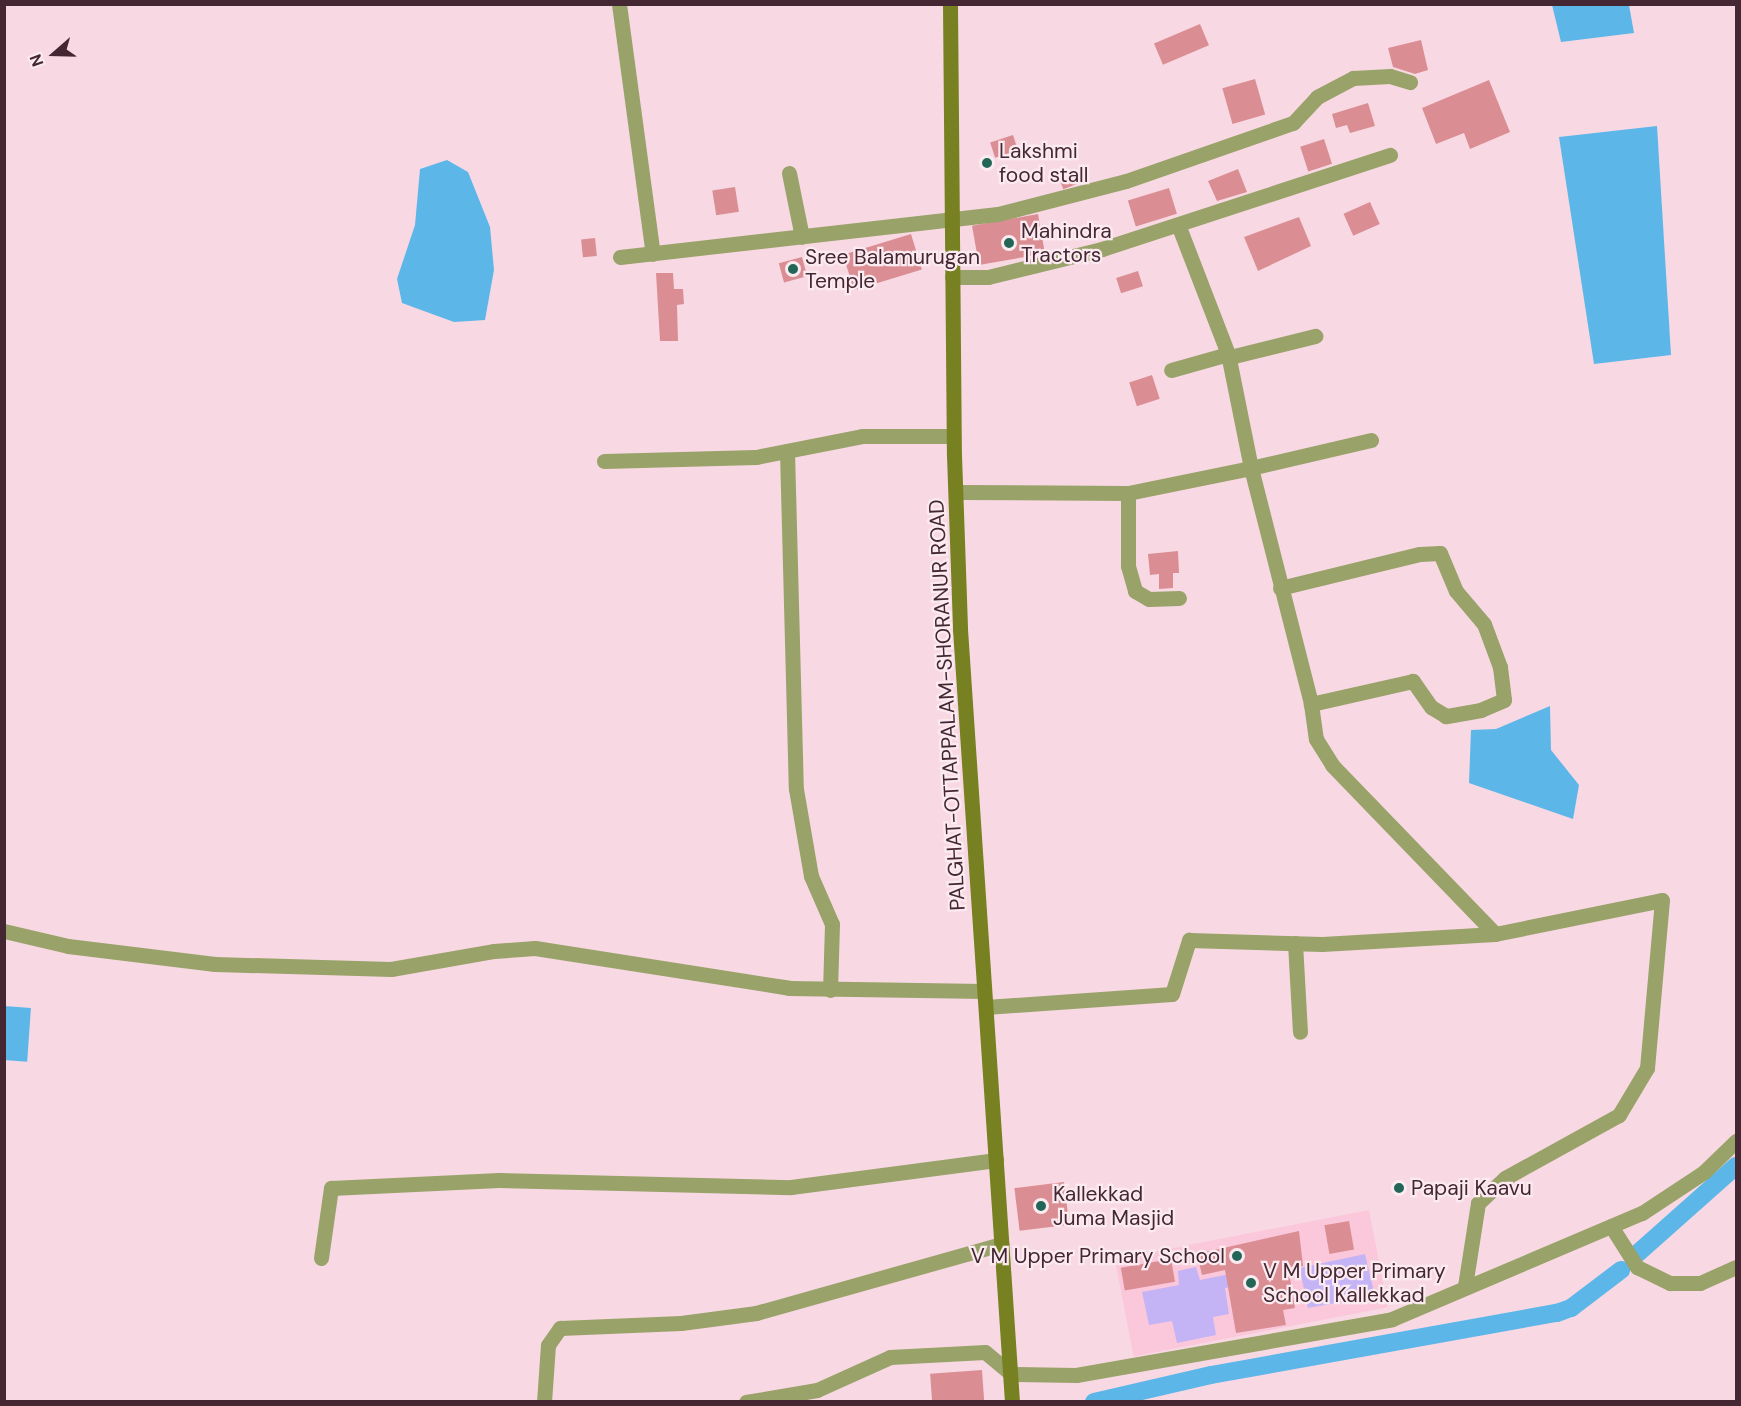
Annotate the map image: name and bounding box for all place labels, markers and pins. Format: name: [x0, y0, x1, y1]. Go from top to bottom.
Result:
place label: Lakshmi food stall: [999, 138, 1088, 188]
marker: Lakshmi food stall: [980, 156, 994, 170]
place label: Mahindra Tractors: [1021, 218, 1112, 268]
marker: Mahindra Tractors: [1002, 236, 1016, 250]
place label: Sree Balamurugan Temple: [805, 244, 980, 294]
marker: Sree Balamurugan Temple: [786, 262, 800, 276]
place label: Papaji Kaavu: [1411, 1175, 1532, 1201]
place label: Kallekkad Juma Masjid: [1053, 1181, 1174, 1231]
marker: Papaji Kaavu: [1392, 1181, 1406, 1195]
marker: Kallekkad Juma Masjid: [1034, 1199, 1048, 1213]
place label: V M Upper Primary School: [971, 1243, 1225, 1269]
marker: V M Upper Primary School: [1230, 1249, 1244, 1263]
place label: V M Upper Primary School Kallekkad: [1263, 1258, 1446, 1308]
marker: V M Upper Primary School Kallekkad: [1244, 1276, 1258, 1290]

